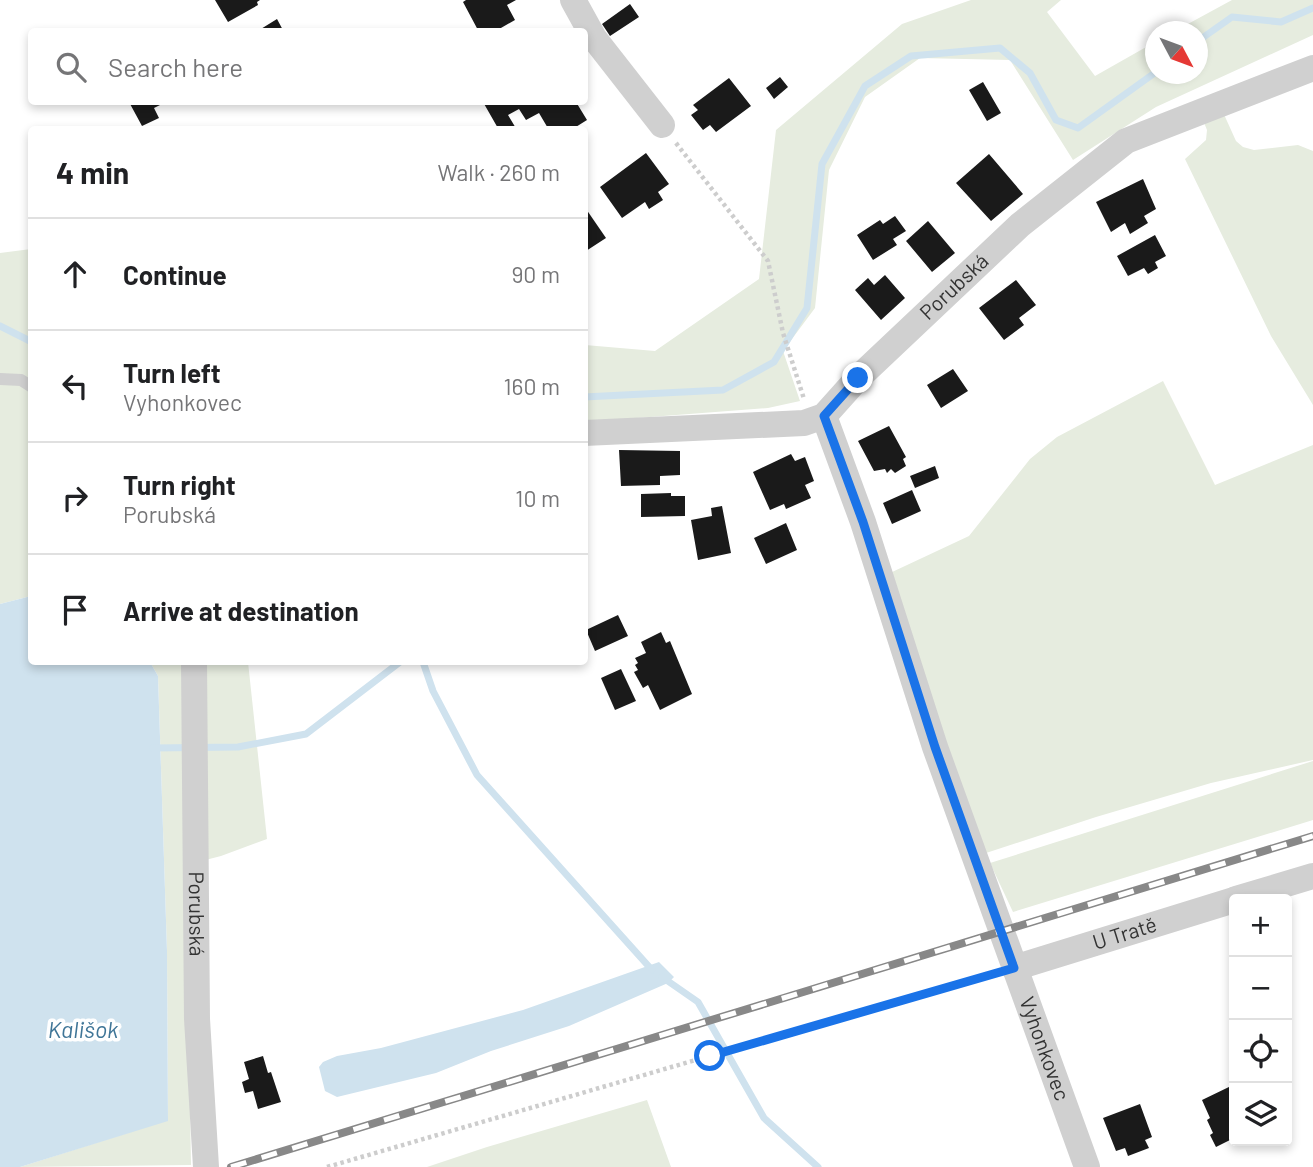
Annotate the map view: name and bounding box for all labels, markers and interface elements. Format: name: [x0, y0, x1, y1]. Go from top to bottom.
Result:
north arrow: [1145, 21, 1208, 84]
search box: [28, 28, 588, 105]
icon: search: [52, 48, 90, 86]
text: Search here: [108, 51, 243, 82]
text: 4 min: [56, 154, 129, 190]
text: Walk · 260 m: [438, 158, 560, 186]
street label: Porubská: [914, 248, 993, 324]
icon: ahead: [56, 255, 94, 293]
text: Continue: [123, 259, 227, 290]
text: 90 m: [511, 260, 560, 288]
text: Turn left: [123, 357, 221, 388]
route end: [842, 362, 873, 393]
icon: left: [56, 367, 94, 405]
text: 160 m: [503, 372, 560, 400]
text: Vyhonkovec: [123, 388, 242, 416]
text: Turn right: [123, 469, 236, 500]
icon: right: [56, 479, 94, 517]
text: 10 m: [515, 484, 560, 512]
text: Porubská: [123, 500, 216, 528]
icon: arrive: [56, 591, 94, 629]
text: Arrive at destination: [123, 595, 359, 626]
street label: Porubská: [185, 871, 210, 957]
map controls: [1229, 894, 1292, 1146]
button: +: [1229, 894, 1292, 957]
street label: U Tratě: [1089, 911, 1159, 954]
button: −: [1229, 957, 1292, 1020]
street label: Vyhonkovec: [1015, 993, 1076, 1104]
water label: Kališok: [48, 1015, 118, 1043]
button: locate: [1229, 1020, 1292, 1083]
route start: [694, 1040, 725, 1071]
button: layers: [1229, 1083, 1292, 1146]

